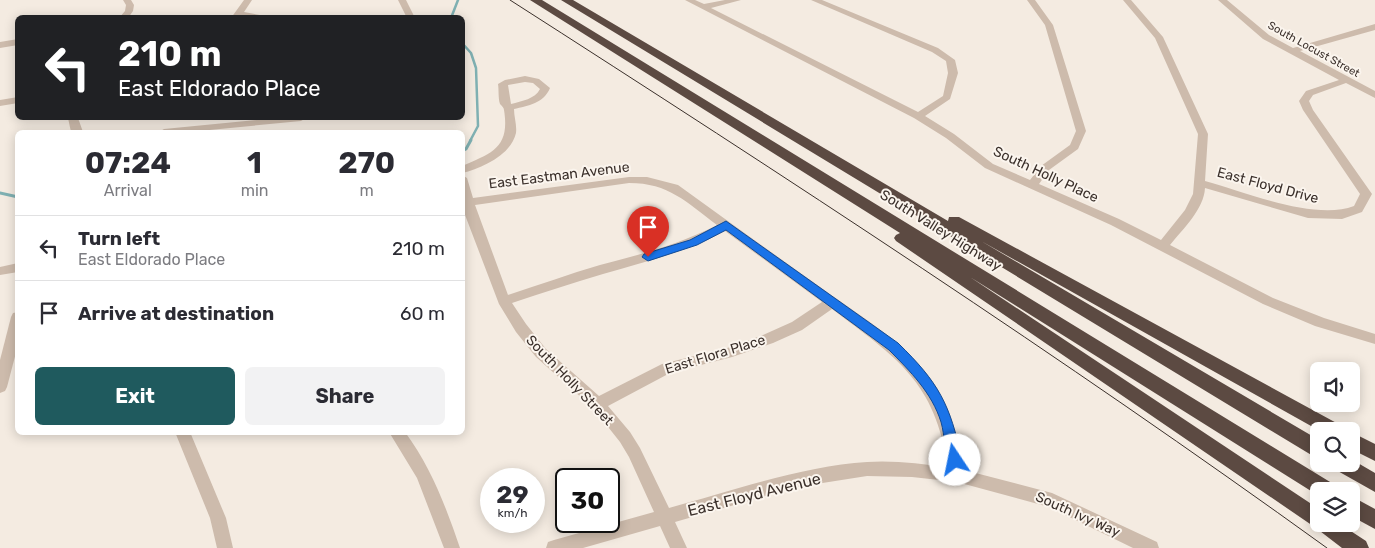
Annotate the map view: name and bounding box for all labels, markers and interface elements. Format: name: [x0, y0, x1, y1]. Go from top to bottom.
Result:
street label: South Locust Street: [1266, 19, 1363, 80]
text: 210 m: [118, 33, 221, 75]
icon: left: [35, 35, 100, 100]
text: East Eldorado Place: [118, 75, 321, 102]
street label: South Holly Place: [991, 143, 1101, 206]
text: 07:24: [85, 145, 171, 181]
text: 1: [247, 145, 262, 181]
text: 270: [338, 145, 395, 181]
street label: East Eastman Avenue: [488, 158, 631, 193]
street label: East Floyd Drive: [1215, 164, 1321, 207]
text: Arrival: [104, 181, 152, 200]
text: min: [241, 181, 268, 200]
text: m: [360, 181, 374, 200]
street label: South Valley Highway: [877, 186, 1005, 275]
pin: [627, 206, 669, 257]
icon: arrive: [634, 213, 662, 241]
text: Turn left: [78, 227, 160, 250]
icon: left: [35, 234, 63, 262]
text: 210 m: [392, 237, 445, 260]
text: East Eldorado Place: [78, 250, 225, 269]
icon: arrive: [35, 299, 63, 327]
text: Arrive at destination: [78, 302, 274, 325]
text: 60 m: [400, 302, 445, 325]
street label: East Flora Place: [663, 331, 767, 378]
street label: South Holly Street: [522, 332, 617, 429]
map controls: [1310, 362, 1360, 532]
button: sound: [1310, 362, 1360, 412]
button: Exit: [35, 367, 235, 425]
button: Share: [245, 367, 445, 425]
button: search: [1310, 422, 1360, 472]
position arrow: [928, 433, 980, 485]
speed limit sign: 30: [555, 468, 620, 533]
street label: East Floyd Avenue: [686, 469, 823, 520]
text: 29: [496, 480, 529, 509]
button: layers: [1310, 482, 1360, 532]
street label: South Ivy Way: [1033, 488, 1123, 541]
text: km/h: [498, 506, 527, 520]

